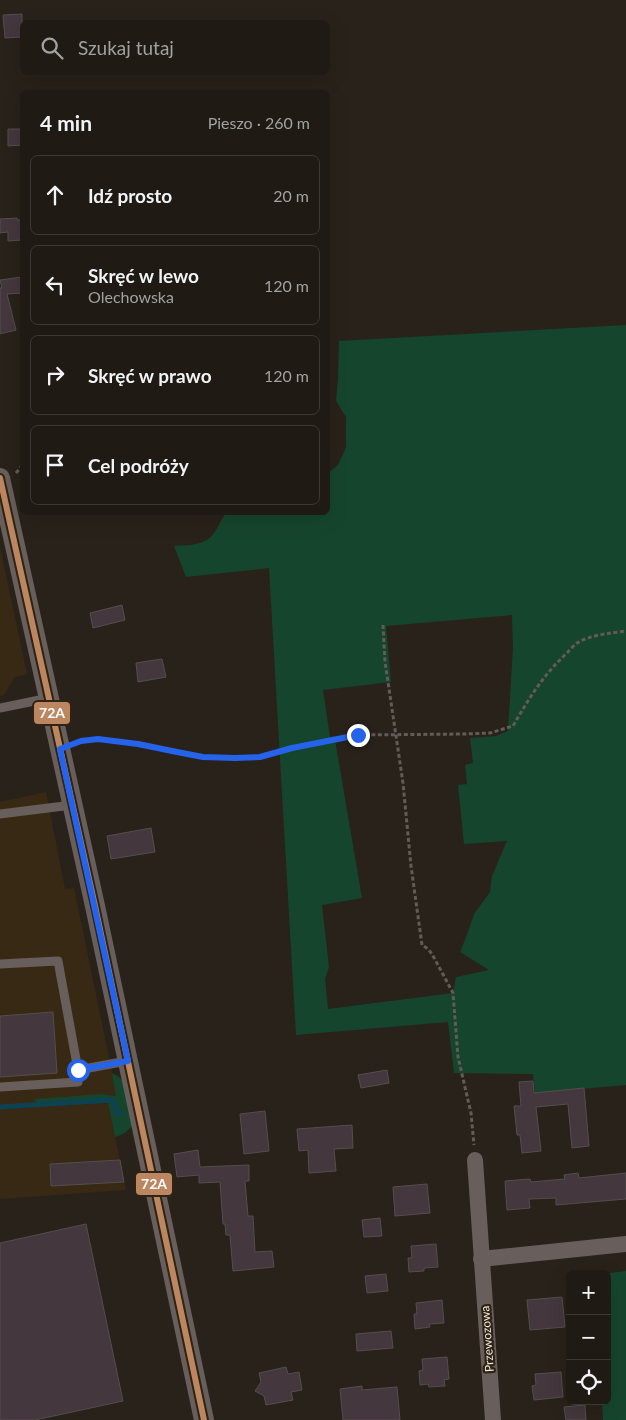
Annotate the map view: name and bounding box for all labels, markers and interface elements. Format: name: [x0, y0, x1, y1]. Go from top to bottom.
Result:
search box: [20, 20, 330, 75]
icon: search: [38, 34, 66, 62]
text: Szukaj tutaj: [78, 36, 174, 59]
text: 4 min: [40, 110, 92, 135]
text: Pieszo · 260 m: [208, 113, 310, 132]
icon: ahead: [41, 181, 69, 209]
text: Idź prosto: [88, 184, 172, 207]
text: 20 m: [273, 186, 309, 205]
text: Skręć w lewo: [88, 264, 199, 287]
icon: left: [41, 271, 69, 299]
text: 120 m: [264, 276, 309, 295]
text: Olechowska: [88, 287, 174, 306]
icon: right: [41, 361, 69, 389]
text: Skręć w prawo: [88, 364, 212, 387]
text: 120 m: [264, 366, 309, 385]
icon: arrive: [41, 451, 69, 479]
text: Cel podróży: [88, 454, 189, 477]
line badge: 72A: [33, 701, 71, 725]
text: 72A: [39, 704, 65, 721]
route end: [347, 724, 370, 747]
route start: [67, 1059, 90, 1082]
line badge: 72A: [135, 1172, 173, 1196]
text: 72A: [141, 1175, 167, 1192]
map controls: [566, 1270, 611, 1405]
button: +: [566, 1270, 611, 1315]
street label: Przewozowa: [477, 1305, 497, 1373]
button: −: [566, 1315, 611, 1360]
button: locate: [566, 1360, 611, 1405]

